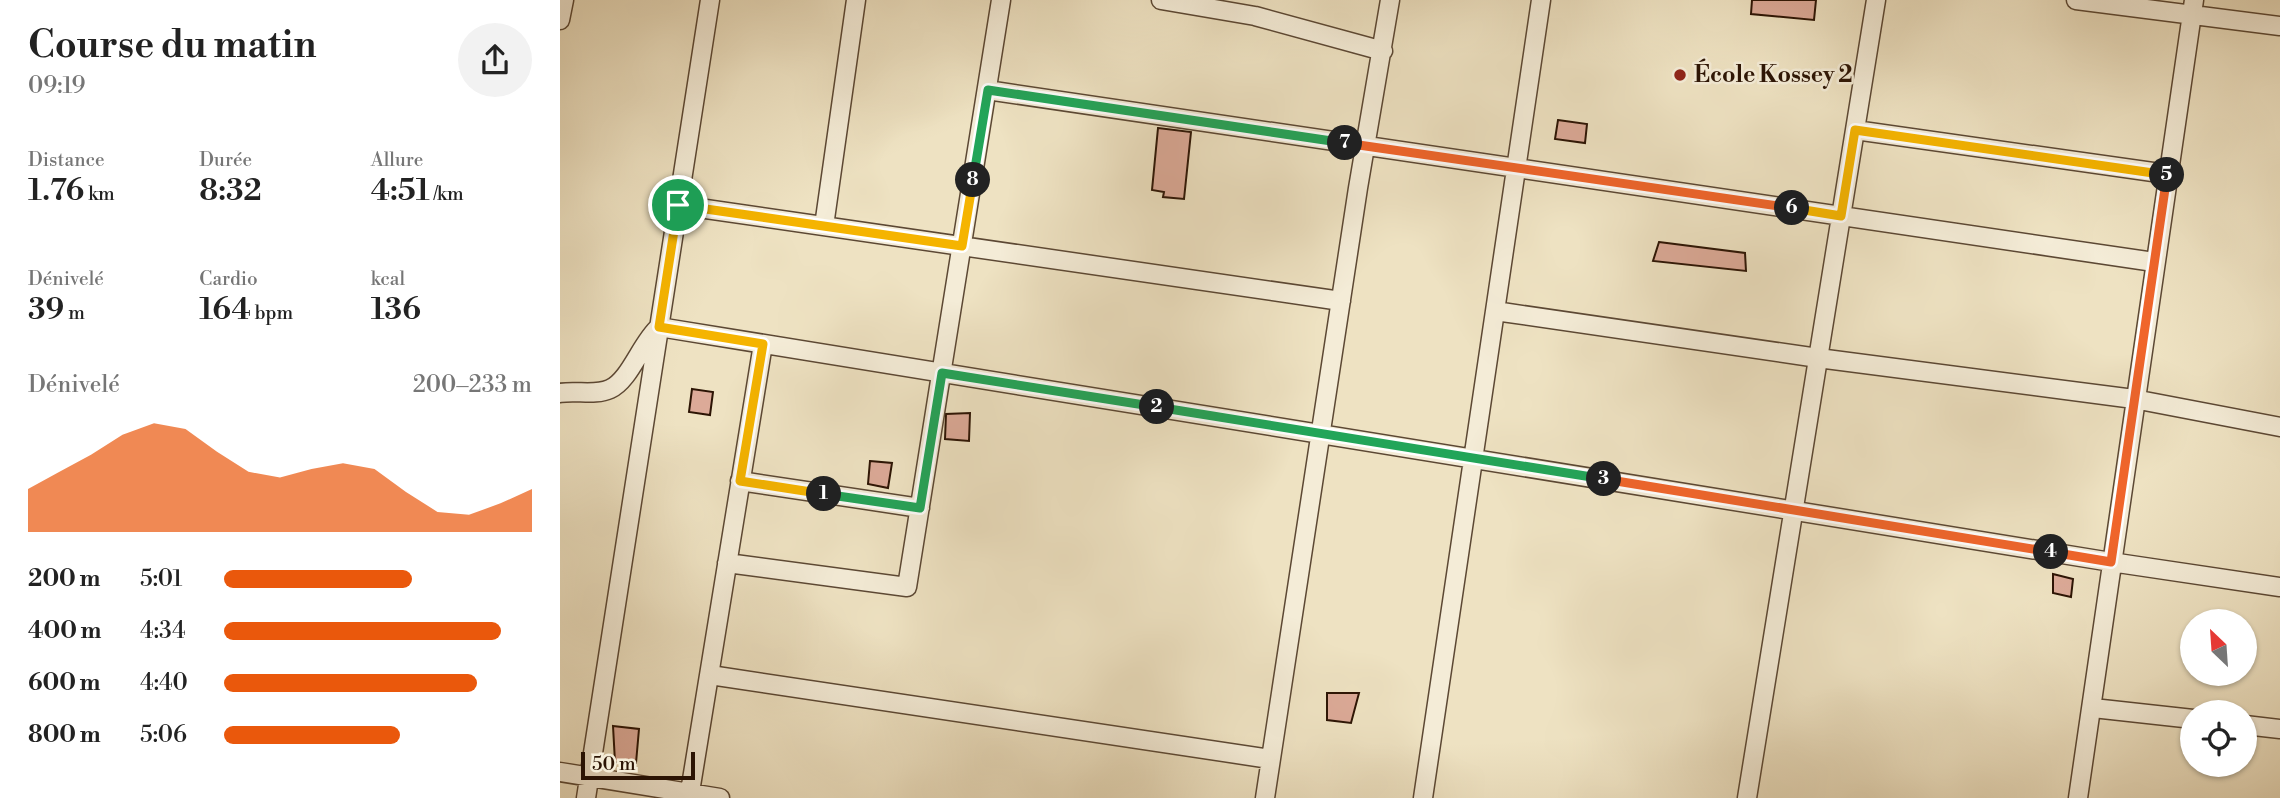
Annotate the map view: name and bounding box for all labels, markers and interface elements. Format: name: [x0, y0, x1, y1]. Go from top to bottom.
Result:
text: Course du matin: [28, 22, 317, 69]
button: share: [458, 23, 532, 97]
place label: École Kossey 2: [1694, 58, 1853, 89]
marker: École Kossey 2: [1672, 67, 1688, 83]
text: 09:19: [28, 72, 85, 100]
pin: 7: [1328, 125, 1362, 160]
text: 7: [1339, 130, 1350, 154]
text: Distance: [28, 148, 105, 172]
text: Durée: [199, 148, 252, 172]
text: Allure: [371, 148, 423, 172]
pin: 5: [2150, 158, 2184, 192]
pin: 8: [956, 162, 990, 198]
text: 5: [2161, 162, 2172, 186]
text: 8: [966, 167, 979, 191]
text: 1.76: [28, 172, 84, 210]
text: 8:32: [199, 172, 262, 210]
text: 4:51: [371, 172, 430, 210]
pin: [648, 175, 708, 235]
text: km: [84, 182, 115, 206]
text: /km: [430, 182, 464, 206]
icon: arrive: [659, 186, 697, 224]
pin: 6: [1774, 190, 1810, 226]
text: 6: [1786, 195, 1797, 219]
text: Dénivelé: [28, 267, 104, 291]
text: Cardio: [199, 267, 258, 291]
text: kcal: [371, 267, 405, 291]
text: 39: [28, 291, 64, 329]
text: 164: [199, 291, 251, 329]
text: 136: [371, 291, 421, 329]
text: m: [64, 301, 85, 325]
text: bpm: [251, 301, 293, 325]
text: Dénivelé: [28, 371, 120, 399]
text: 200–233 m: [413, 371, 532, 399]
pin: 2: [1140, 390, 1174, 424]
text: 2: [1151, 394, 1162, 418]
pin: 3: [1586, 462, 1622, 496]
text: 3: [1598, 466, 1609, 490]
pin: 1: [806, 476, 842, 512]
text: 1: [819, 481, 828, 505]
pin: 4: [2034, 534, 2068, 570]
text: 4: [2044, 539, 2057, 563]
text: 200 m: [28, 565, 100, 593]
text: 5:01: [140, 565, 182, 593]
north arrow: [2180, 609, 2258, 686]
map controls: [2180, 609, 2257, 777]
text: 400 m: [28, 617, 101, 645]
text: 4:34: [140, 617, 186, 645]
text: 600 m: [28, 669, 101, 697]
text: 4:40: [140, 669, 188, 697]
button: locate: [2180, 700, 2257, 777]
text: 800 m: [28, 721, 101, 749]
text: 5:06: [140, 721, 187, 749]
scale bar: [581, 749, 695, 781]
text: 50 m: [592, 752, 636, 776]

